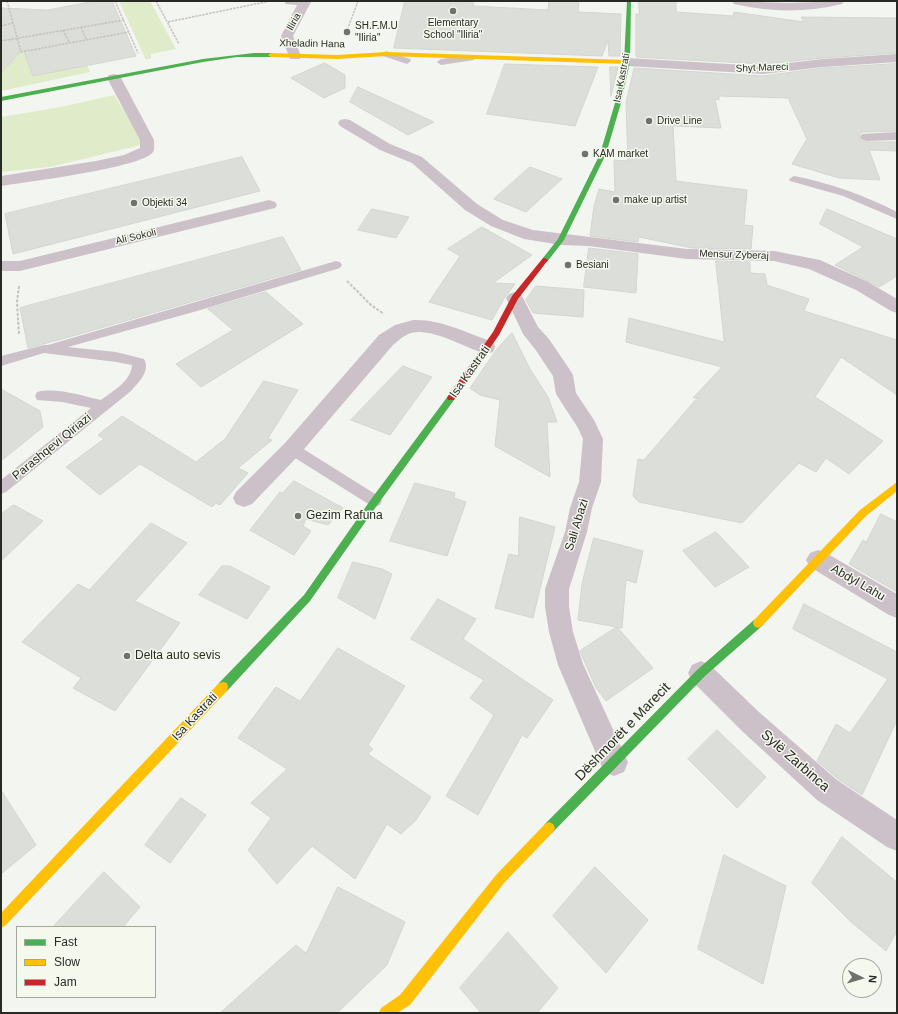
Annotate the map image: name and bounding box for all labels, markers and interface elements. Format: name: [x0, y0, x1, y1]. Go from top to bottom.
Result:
marker: Elementary School "Iliria": [448, 6, 458, 16]
street label: Iliria: [284, 11, 304, 33]
place label: Elementary School "Iliria": [424, 17, 482, 40]
place label: SH.F.M.U "Iliria": [355, 20, 398, 44]
marker: SH.F.M.U "Iliria": [342, 27, 352, 37]
street label: Xheladin Hana: [279, 37, 345, 51]
street label: Isa Kastrati: [611, 52, 633, 104]
street label: Shyt Mareci: [735, 61, 789, 75]
place label: Drive Line: [657, 115, 702, 127]
marker: Drive Line: [644, 116, 654, 126]
place label: KAM market: [593, 148, 648, 160]
marker: KAM market: [580, 149, 590, 159]
place label: make up artist: [624, 194, 687, 206]
marker: make up artist: [611, 195, 621, 205]
place label: Objekti 34: [142, 197, 187, 209]
marker: Objekti 34: [129, 198, 139, 208]
street label: Ali Sokoli: [115, 227, 157, 247]
street label: Mensur Zyberaj: [699, 248, 769, 262]
place label: Besiani: [576, 259, 609, 271]
marker: Besiani: [563, 260, 573, 270]
street label: Isa Kastrati: [447, 343, 493, 401]
street label: Parashqevi Qiriazi: [10, 411, 94, 483]
street label: Sali Abazi: [562, 497, 592, 553]
place label: Gezim Rafuna: [306, 509, 383, 523]
marker: Gezim Rafuna: [293, 511, 303, 521]
street label: Abdyl Lahu: [828, 562, 888, 604]
place label: Delta auto sevis: [135, 649, 220, 663]
marker: Delta auto sevis: [122, 651, 132, 661]
street label: Dëshmorët e Marecit: [572, 679, 674, 785]
street label: Isa Kastrati: [169, 690, 221, 744]
street label: Sylë Zarbinca: [757, 727, 833, 795]
legend: [16, 926, 156, 998]
text: Fast: [54, 935, 77, 949]
text: Slow: [54, 955, 80, 969]
north arrow: [842, 958, 882, 998]
text: N: [867, 974, 879, 983]
text: Jam: [54, 975, 77, 989]

